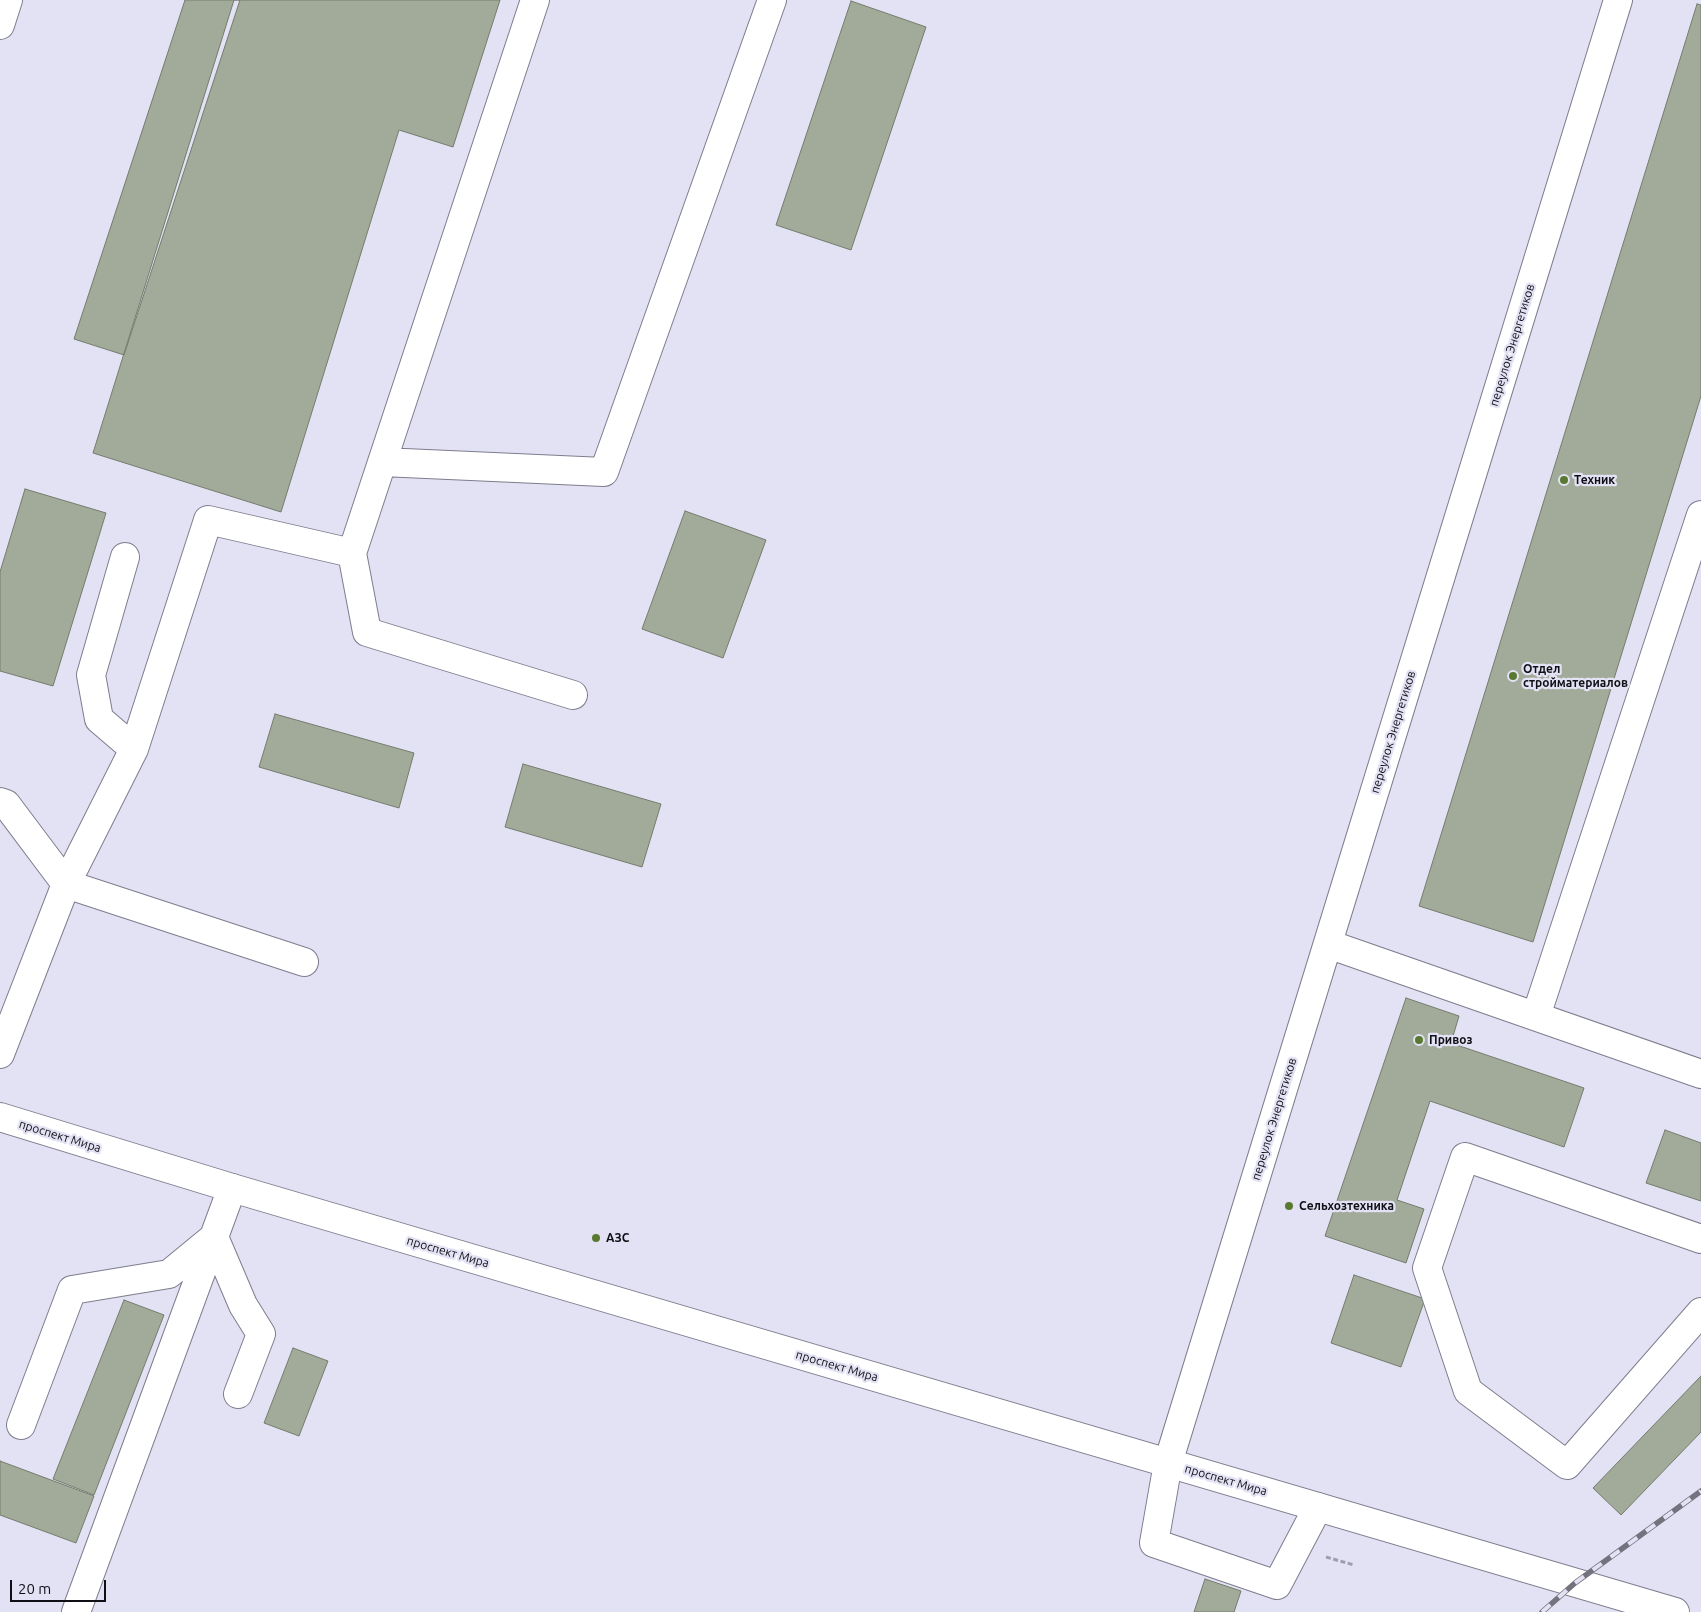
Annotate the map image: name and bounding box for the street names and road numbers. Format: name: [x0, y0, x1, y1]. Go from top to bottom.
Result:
street label: переулок Энергетиков: [1487, 282, 1537, 408]
street label: переулок Энергетиков: [1368, 669, 1418, 795]
street label: переулок Энергетиков: [1249, 1056, 1299, 1182]
street label: проспект Мира: [17, 1117, 103, 1155]
street label: проспект Мира: [405, 1233, 491, 1271]
street label: проспект Мира: [794, 1347, 880, 1385]
street label: проспект Мира: [1183, 1461, 1269, 1499]

